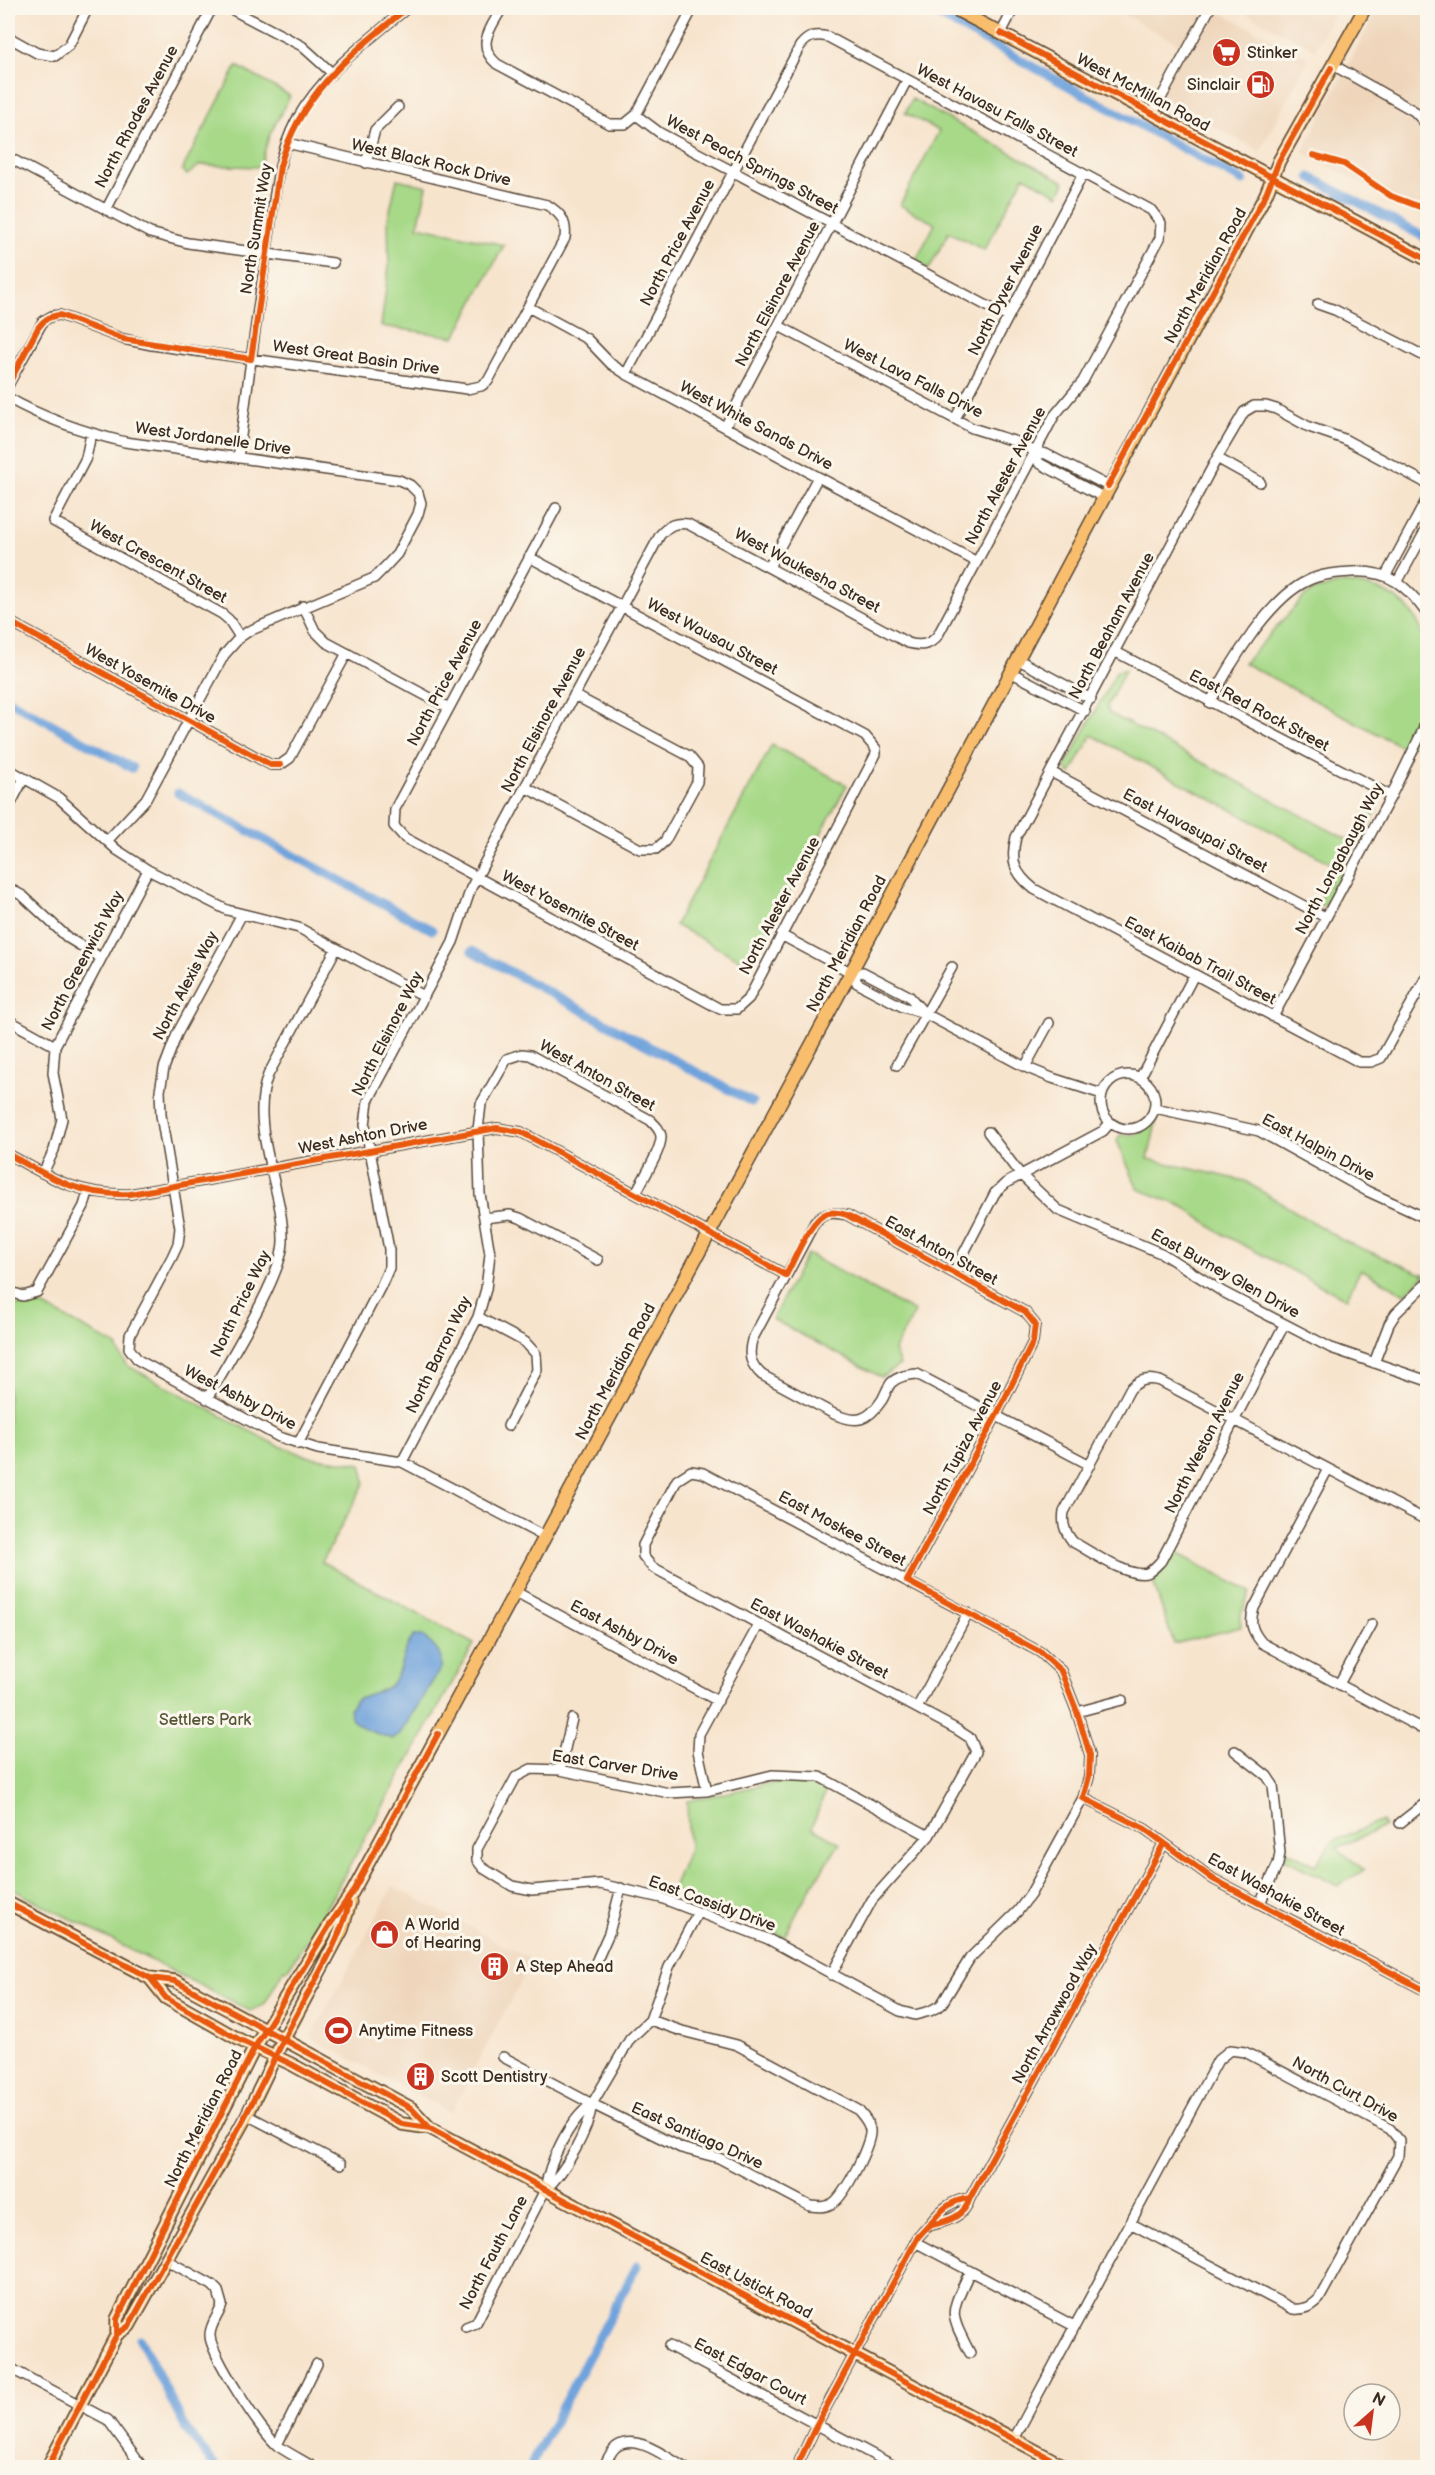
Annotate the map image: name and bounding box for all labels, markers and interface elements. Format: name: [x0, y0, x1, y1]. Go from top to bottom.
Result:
supermarket icon: Stinker: [1210, 37, 1242, 69]
street label: North Rhodes Avenue: [91, 42, 183, 192]
place label: Stinker: [1247, 44, 1297, 63]
street label: West McMillan Road: [1073, 50, 1213, 136]
street label: West Havasu Falls Street: [913, 60, 1081, 162]
fuel station icon: Sinclair: [1245, 69, 1277, 101]
place label: Sinclair: [1187, 76, 1240, 95]
street label: West Peach Springs Street: [663, 111, 841, 219]
street label: West Black Rock Drive: [349, 135, 513, 191]
street label: North Summit Way: [237, 161, 277, 296]
street label: North Price Avenue: [637, 176, 720, 310]
street label: North Meridian Road: [1161, 205, 1251, 347]
street label: North Elsinore Avenue: [732, 218, 825, 370]
street label: North Dyver Avenue: [965, 221, 1048, 359]
street label: West Lava Falls Drive: [840, 336, 986, 423]
street label: West Great Basin Drive: [271, 337, 441, 379]
street label: West White Sands Drive: [676, 377, 836, 475]
street label: North Alester Avenue: [962, 403, 1051, 548]
street label: West Jordanelle Drive: [134, 419, 293, 459]
street label: West Crescent Street: [86, 516, 230, 608]
street label: West Waukesha Street: [731, 525, 883, 617]
street label: North Beaham Avenue: [1065, 549, 1159, 703]
street label: West Wausau Street: [643, 595, 781, 680]
street label: North Price Avenue: [404, 616, 487, 750]
street label: West Yosemite Drive: [81, 640, 219, 728]
street label: North Elsinore Avenue: [498, 644, 591, 796]
street label: East Red Rock Street: [1186, 666, 1332, 756]
street label: North Longabaugh Way: [1292, 779, 1388, 938]
street label: East Havasupai Street: [1119, 785, 1271, 877]
street label: North Alester Avenue: [736, 833, 825, 978]
street label: West Yosemite Street: [498, 867, 642, 955]
street label: North Meridian Road: [803, 872, 891, 1016]
street label: North Greenwich Way: [38, 887, 128, 1034]
street label: East Kaibab Trail Street: [1121, 913, 1279, 1009]
street label: North Alexis Way: [149, 928, 223, 1044]
street label: North Elsinore Way: [348, 968, 428, 1100]
street label: West Anton Street: [536, 1036, 658, 1116]
street label: East Halpin Drive: [1258, 1110, 1378, 1186]
street label: West Ashton Drive: [297, 1115, 429, 1159]
street label: East Anton Street: [881, 1212, 1001, 1290]
street label: East Burney Glen Drive: [1147, 1225, 1303, 1323]
street label: North Price Way: [207, 1247, 275, 1360]
street label: North Barron Way: [402, 1293, 476, 1417]
street label: North Meridian Road: [572, 1300, 660, 1444]
street label: West Ashby Drive: [181, 1362, 300, 1435]
street label: North Weston Avenue: [1161, 1369, 1249, 1517]
street label: North Tupiza Avenue: [920, 1377, 1007, 1518]
street label: East Moskee Street: [775, 1487, 909, 1571]
street label: East Washakie Street: [747, 1595, 891, 1684]
street label: East Ashby Drive: [567, 1596, 682, 1670]
park label: Settlers Park: [159, 1711, 251, 1730]
street label: East Carver Drive: [550, 1747, 680, 1785]
street label: East Washakie Street: [1204, 1849, 1348, 1941]
street label: East Cassidy Drive: [646, 1872, 779, 1936]
place label: A World of Hearing: [405, 1916, 481, 1953]
shop icon: A World of Hearing: [368, 1918, 400, 1950]
street label: North Arrowwood Way: [1009, 1940, 1102, 2087]
building icon: A Step Ahead: [479, 1951, 511, 1983]
place label: A Step Ahead: [516, 1958, 613, 1977]
sports icon: Anytime Fitness: [322, 2015, 354, 2047]
place label: Anytime Fitness: [359, 2022, 473, 2041]
street label: North Meridian Road: [161, 2047, 247, 2191]
street label: North Curt Drive: [1289, 2053, 1402, 2127]
building icon: Scott Dentistry: [404, 2061, 436, 2093]
place label: Scott Dentistry: [441, 2068, 548, 2087]
street label: East Santiago Drive: [628, 2098, 766, 2174]
street label: North Fauth Lane: [456, 2192, 532, 2313]
street label: East Ustick Road: [697, 2248, 815, 2324]
street label: East Edgar Court: [690, 2334, 810, 2410]
north arrow: [1342, 2382, 1402, 2442]
text: N: [1369, 2389, 1388, 2411]

